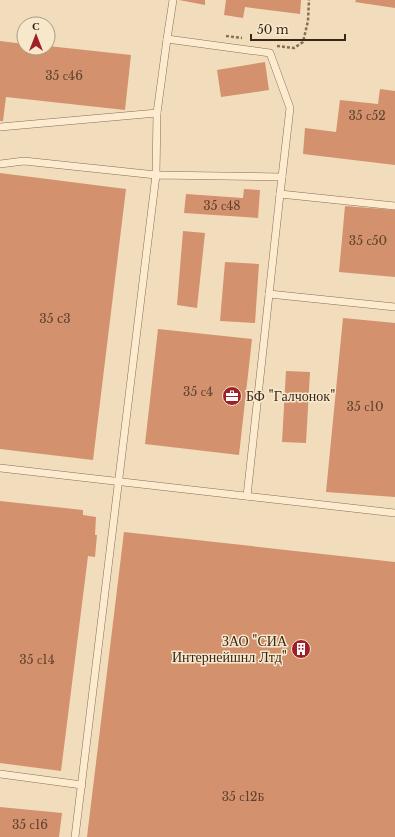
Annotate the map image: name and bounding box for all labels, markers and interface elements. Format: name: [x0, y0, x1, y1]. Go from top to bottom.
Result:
north arrow: [16, 16, 56, 56]
scale bar: [251, 16, 345, 42]
text: С: [32, 19, 40, 33]
text: 50 m: [257, 22, 289, 37]
house number: 35 с46: [45, 68, 83, 83]
house number: 35 с52: [348, 108, 386, 123]
house number: 35 с48: [203, 198, 241, 213]
house number: 35 с50: [349, 233, 387, 248]
house number: 35 c3: [39, 311, 71, 326]
house number: 35 с4: [183, 384, 213, 399]
office icon: БФ "Галчонок": [221, 385, 243, 407]
place label: БФ "Галчонок": [246, 387, 335, 405]
house number: 35 с10: [347, 399, 383, 414]
place label: ЗАО "СИА Интернейшнл Лтд": [172, 632, 288, 666]
building icon: ЗАО "СИА Интернейшнл Лтд": [290, 638, 312, 660]
house number: 35 с14: [19, 652, 55, 667]
house number: 35 с12Б: [222, 789, 264, 804]
house number: 35 с16: [12, 817, 48, 832]

